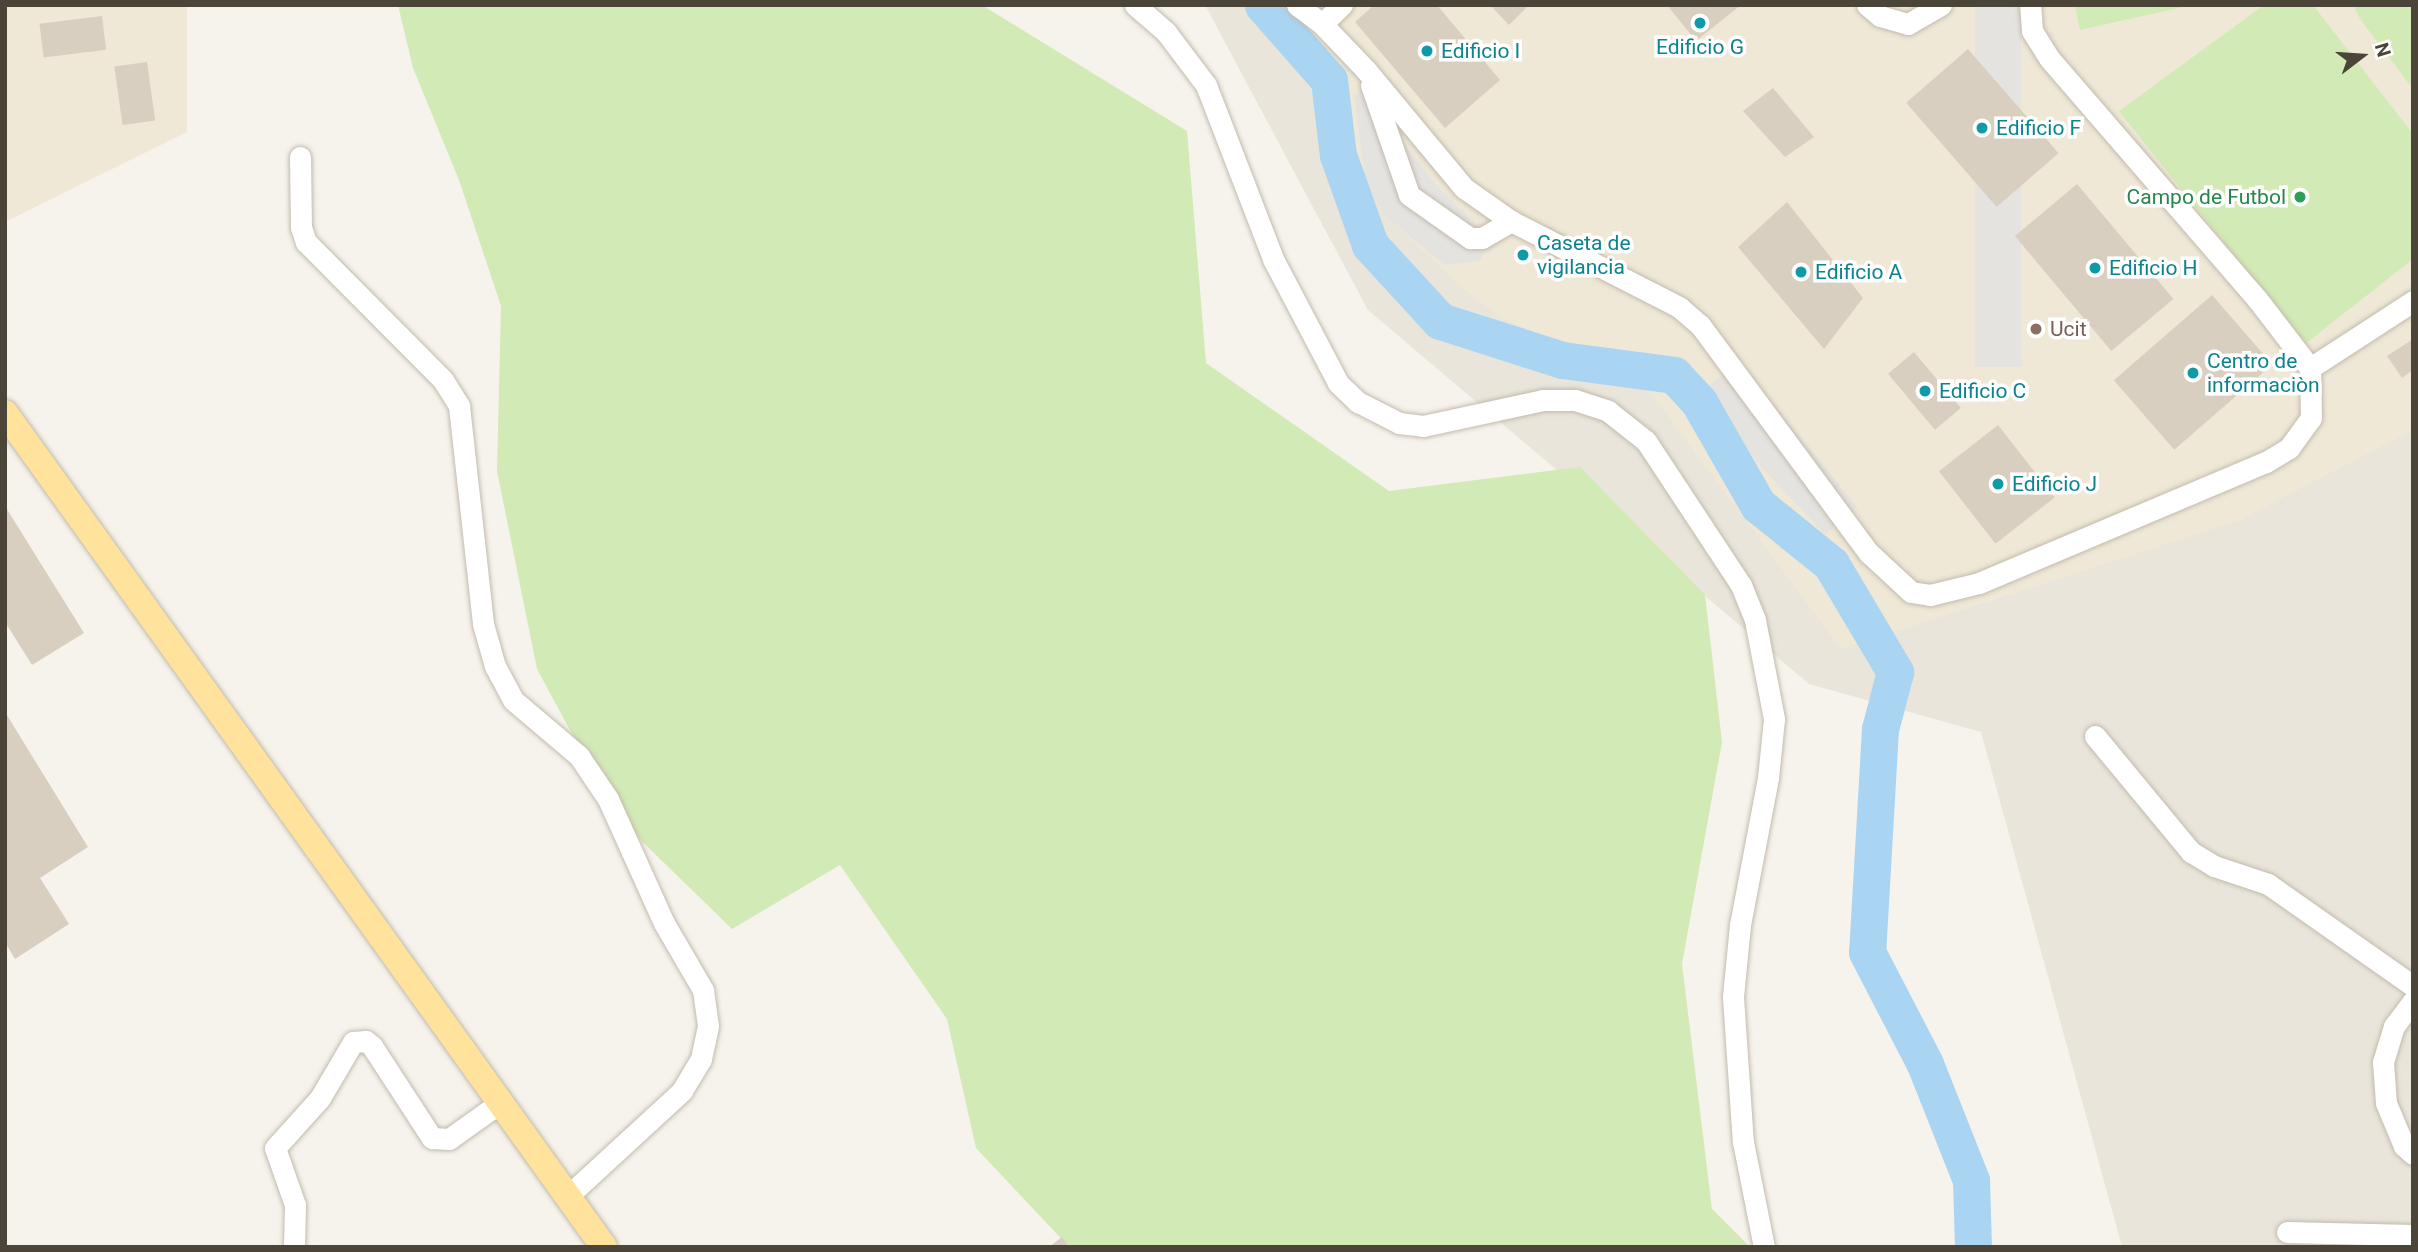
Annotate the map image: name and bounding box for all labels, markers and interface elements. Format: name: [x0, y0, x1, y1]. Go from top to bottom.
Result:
marker: Edificio G: [1692, 15, 1708, 31]
north arrow: [2327, 21, 2397, 91]
place label: Edificio G: [1656, 34, 1744, 60]
place label: Edificio I: [1441, 38, 1520, 64]
text: N: [2370, 40, 2396, 59]
marker: Edificio I: [1419, 43, 1435, 59]
place label: Edificio F: [1996, 115, 2081, 141]
marker: Edificio F: [1974, 120, 1990, 136]
place label: Campo de Futbol: [2127, 184, 2286, 210]
marker: Campo de Futbol: [2292, 189, 2308, 205]
place label: Caseta de vigilancia: [1537, 230, 1631, 280]
marker: Caseta de vigilancia: [1515, 247, 1531, 263]
place label: Edificio H: [2109, 255, 2198, 281]
place label: Edificio A: [1815, 259, 1902, 285]
marker: Edificio H: [2087, 260, 2103, 276]
marker: Edificio A: [1793, 264, 1809, 280]
place label: Ucit: [2050, 316, 2087, 342]
marker: Ucit: [2028, 321, 2044, 337]
place label: Centro de informaciòn: [2207, 348, 2320, 398]
marker: Centro de informaciòn: [2185, 365, 2201, 381]
place label: Edificio C: [1939, 378, 2026, 404]
marker: Edificio C: [1917, 383, 1933, 399]
place label: Edificio J: [2012, 471, 2097, 497]
marker: Edificio J: [1990, 476, 2006, 492]

